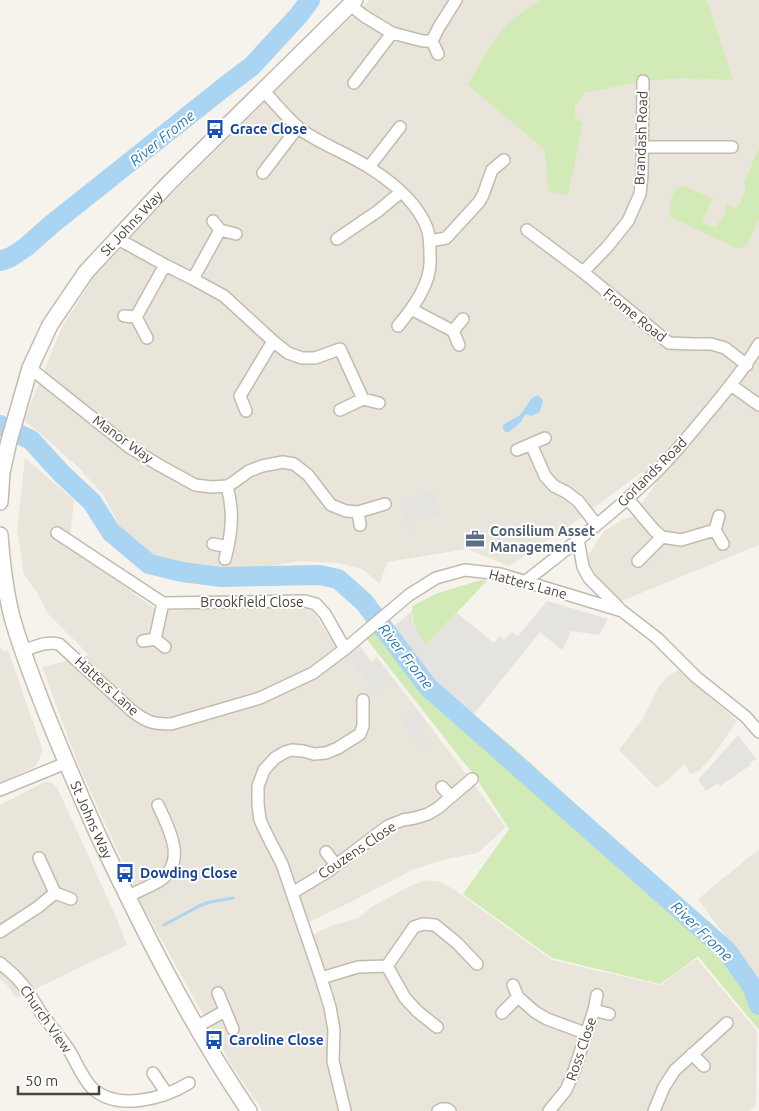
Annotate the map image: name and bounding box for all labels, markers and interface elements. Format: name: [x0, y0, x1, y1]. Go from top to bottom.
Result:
street label: Brandash Road: [631, 91, 651, 185]
water label: River Frome: [126, 106, 198, 169]
bus stop icon: Grace Close: [204, 118, 226, 140]
place label: Grace Close: [230, 121, 307, 137]
street label: St Johns Way: [97, 187, 166, 259]
street label: Frome Road: [600, 285, 670, 345]
street label: Manor Way: [90, 412, 156, 466]
street label: Gorlands Road: [614, 434, 690, 510]
place label: Consilium Asset Management: [490, 523, 595, 555]
office icon: Consilium Asset Management: [464, 528, 486, 550]
street label: Hatters Lane: [487, 566, 569, 602]
street label: Brookfield Close: [200, 594, 304, 610]
water label: River Frome: [375, 620, 437, 693]
street label: Hatters Lane: [72, 653, 142, 719]
street label: St Johns Way: [67, 779, 116, 861]
street label: Couzens Close: [315, 818, 399, 882]
bus stop icon: Dowding Close: [114, 862, 136, 884]
place label: Dowding Close: [140, 865, 238, 881]
water label: River Frome: [668, 898, 736, 965]
street label: Church View: [17, 982, 75, 1056]
street label: Ross Close: [563, 1015, 599, 1083]
bus stop icon: Caroline Close: [203, 1029, 225, 1051]
place label: Caroline Close: [229, 1032, 324, 1048]
scale bar: [18, 1064, 99, 1096]
text: 50 m: [25, 1072, 58, 1089]

